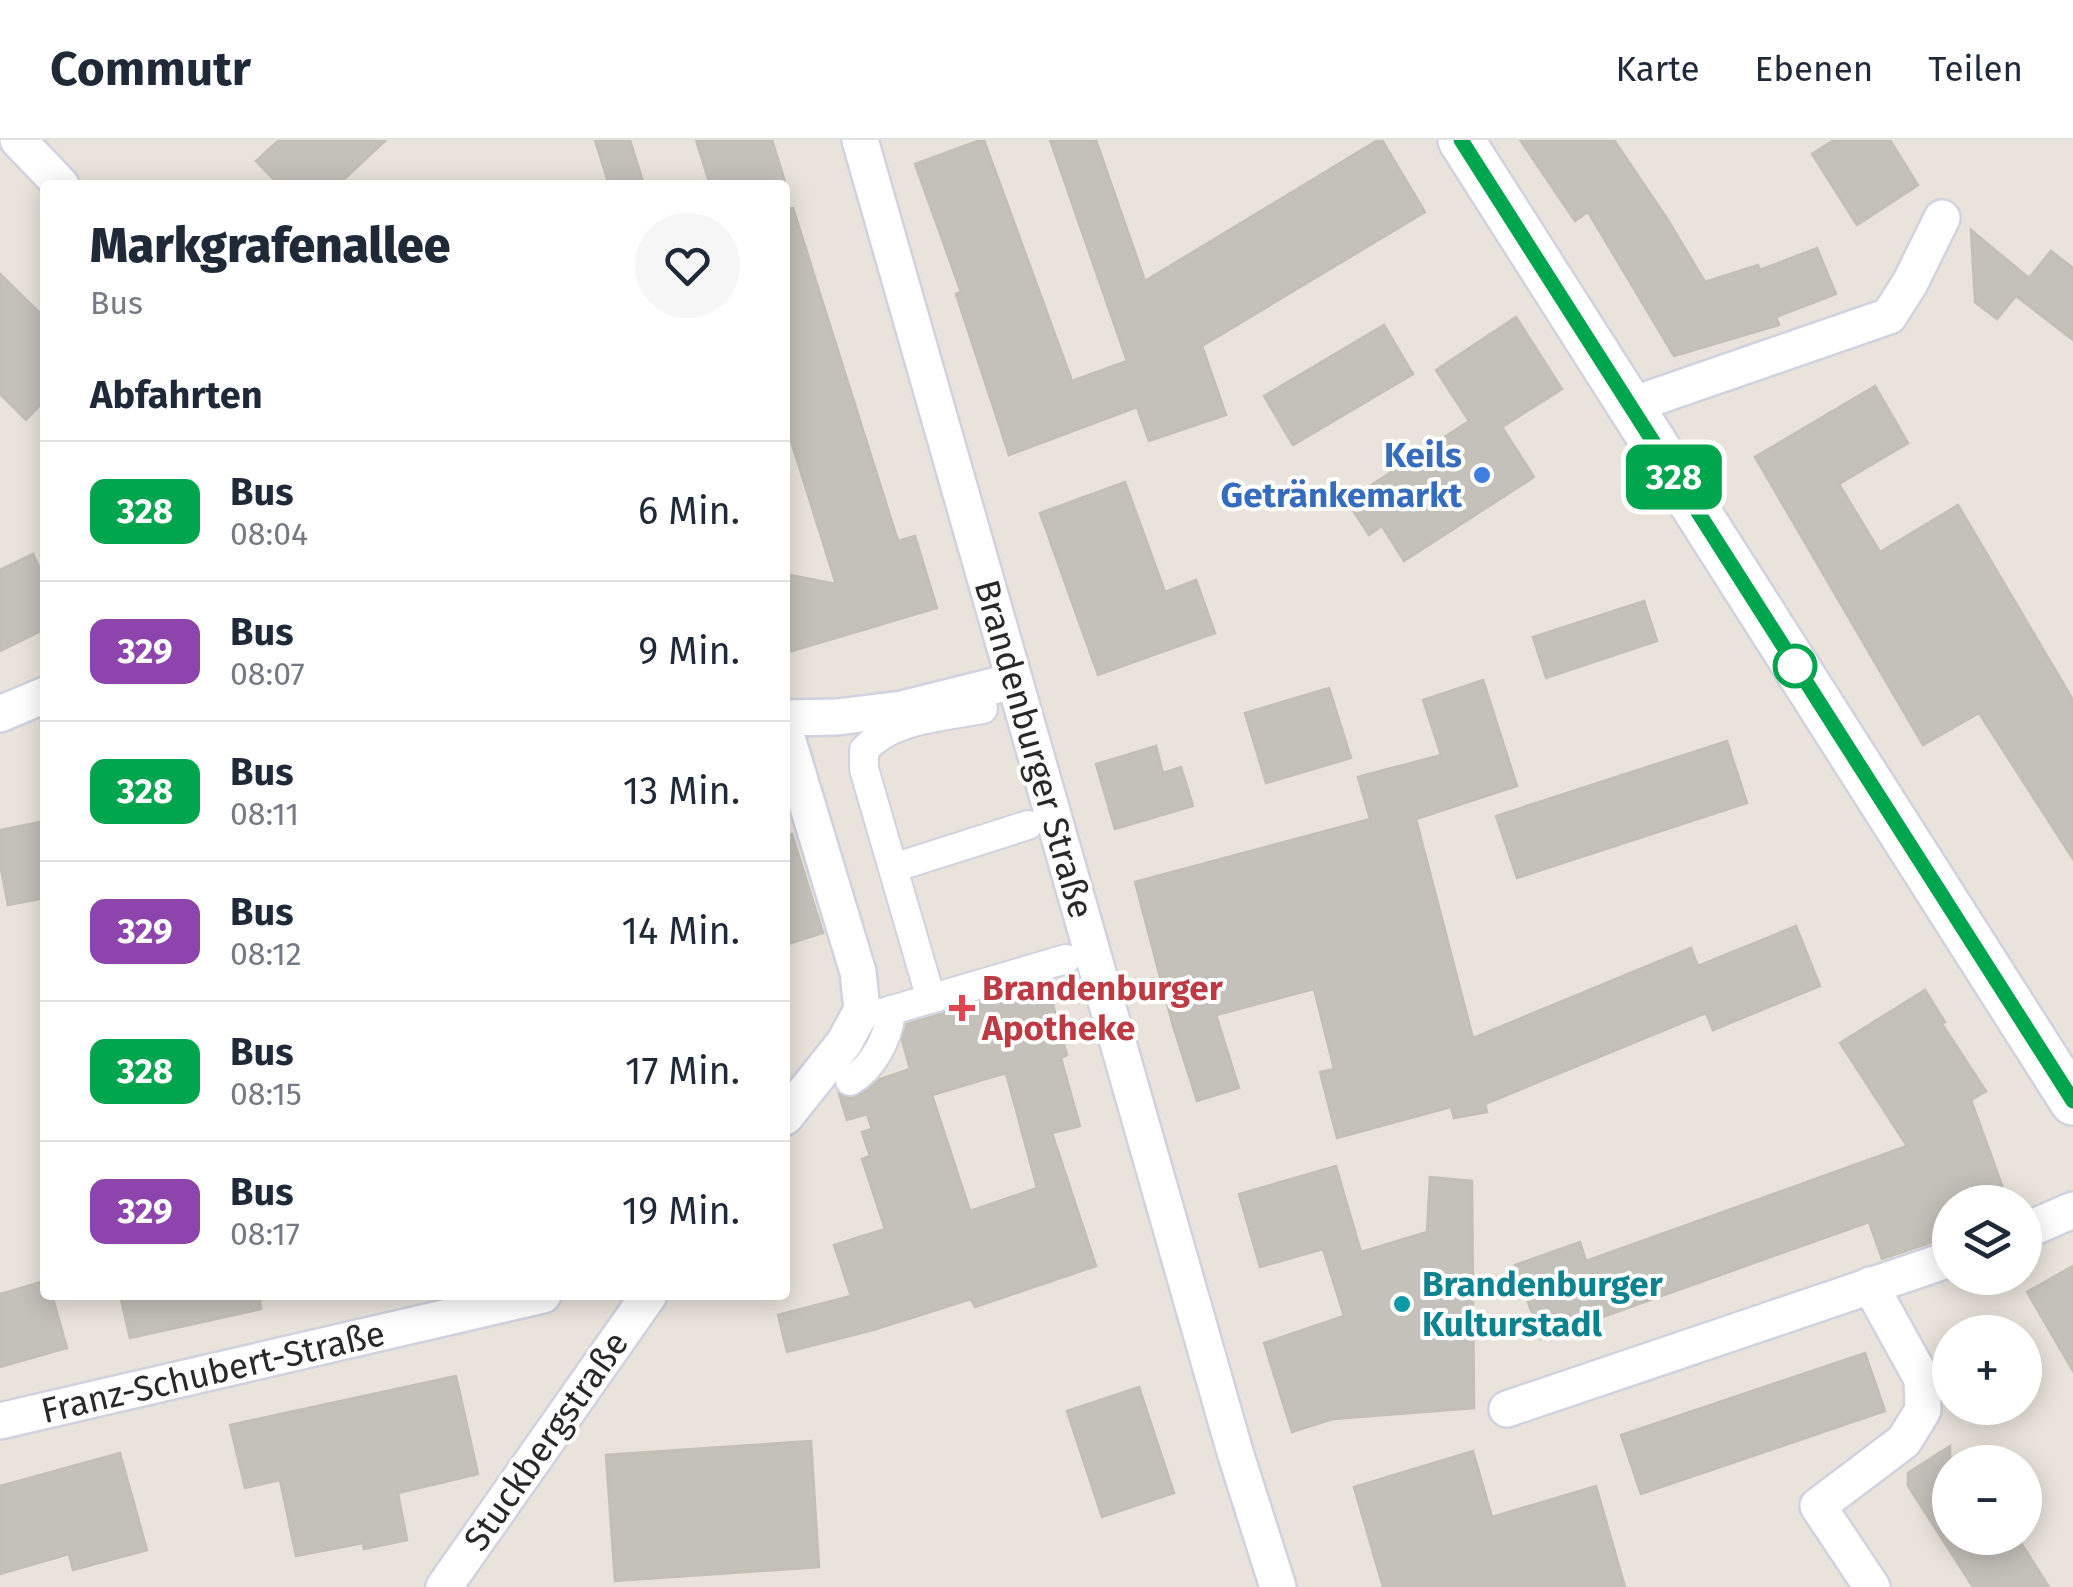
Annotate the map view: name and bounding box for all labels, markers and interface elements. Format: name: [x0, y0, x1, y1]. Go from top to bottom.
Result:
text: Commutr: [50, 40, 251, 98]
text: Karte: [1615, 48, 1700, 90]
text: Ebenen: [1755, 48, 1873, 90]
text: Teilen: [1928, 48, 2023, 90]
button: heart: [635, 213, 740, 318]
text: Markgrafenallee: [90, 217, 450, 275]
text: Bus: [90, 284, 143, 322]
text: Abfahrten: [90, 372, 263, 418]
place label: Keils Getränkemarkt: [1221, 434, 1462, 516]
line badge: 328: [1616, 444, 1732, 510]
text: 328: [1646, 456, 1702, 498]
marker: Keils Getränkemarkt: [1471, 464, 1493, 486]
text: Bus: [230, 469, 294, 515]
text: 6 Min.: [638, 488, 740, 534]
text: 328: [117, 490, 173, 532]
text: 08:04: [230, 515, 308, 553]
street label: Brandenburger Straße: [966, 575, 1102, 923]
text: Bus: [230, 609, 294, 655]
text: 9 Min.: [638, 628, 740, 674]
text: 329: [117, 630, 173, 672]
unlabelled marker: [1774, 645, 1816, 687]
text: 08:07: [230, 655, 305, 693]
text: Bus: [230, 749, 294, 795]
text: 13 Min.: [623, 768, 740, 814]
text: 328: [117, 770, 173, 812]
text: 08:11: [230, 795, 299, 833]
text: Bus: [230, 889, 294, 935]
text: 14 Min.: [622, 908, 740, 954]
text: 329: [117, 910, 173, 952]
text: 08:12: [230, 935, 302, 973]
place label: Brandenburger Apotheke: [981, 967, 1224, 1049]
marker: Brandenburger Apotheke: [951, 997, 973, 1019]
text: Bus: [230, 1029, 294, 1075]
text: 17 Min.: [625, 1048, 740, 1094]
text: 328: [117, 1050, 173, 1092]
text: 08:15: [230, 1075, 302, 1113]
text: Bus: [230, 1169, 294, 1215]
map controls: [1932, 1185, 2042, 1555]
button: layers: [1932, 1185, 2042, 1295]
text: 19 Min.: [622, 1188, 740, 1234]
text: 329: [117, 1190, 173, 1232]
text: 08:17: [230, 1215, 300, 1253]
place label: Brandenburger Kulturstadl: [1422, 1263, 1664, 1345]
marker: Brandenburger Kulturstadl: [1391, 1293, 1413, 1315]
street label: Franz-Schubert-Straße: [37, 1312, 389, 1432]
button: +: [1932, 1315, 2042, 1425]
street label: Stuckbergstraße: [455, 1323, 637, 1559]
button: −: [1932, 1445, 2042, 1555]

